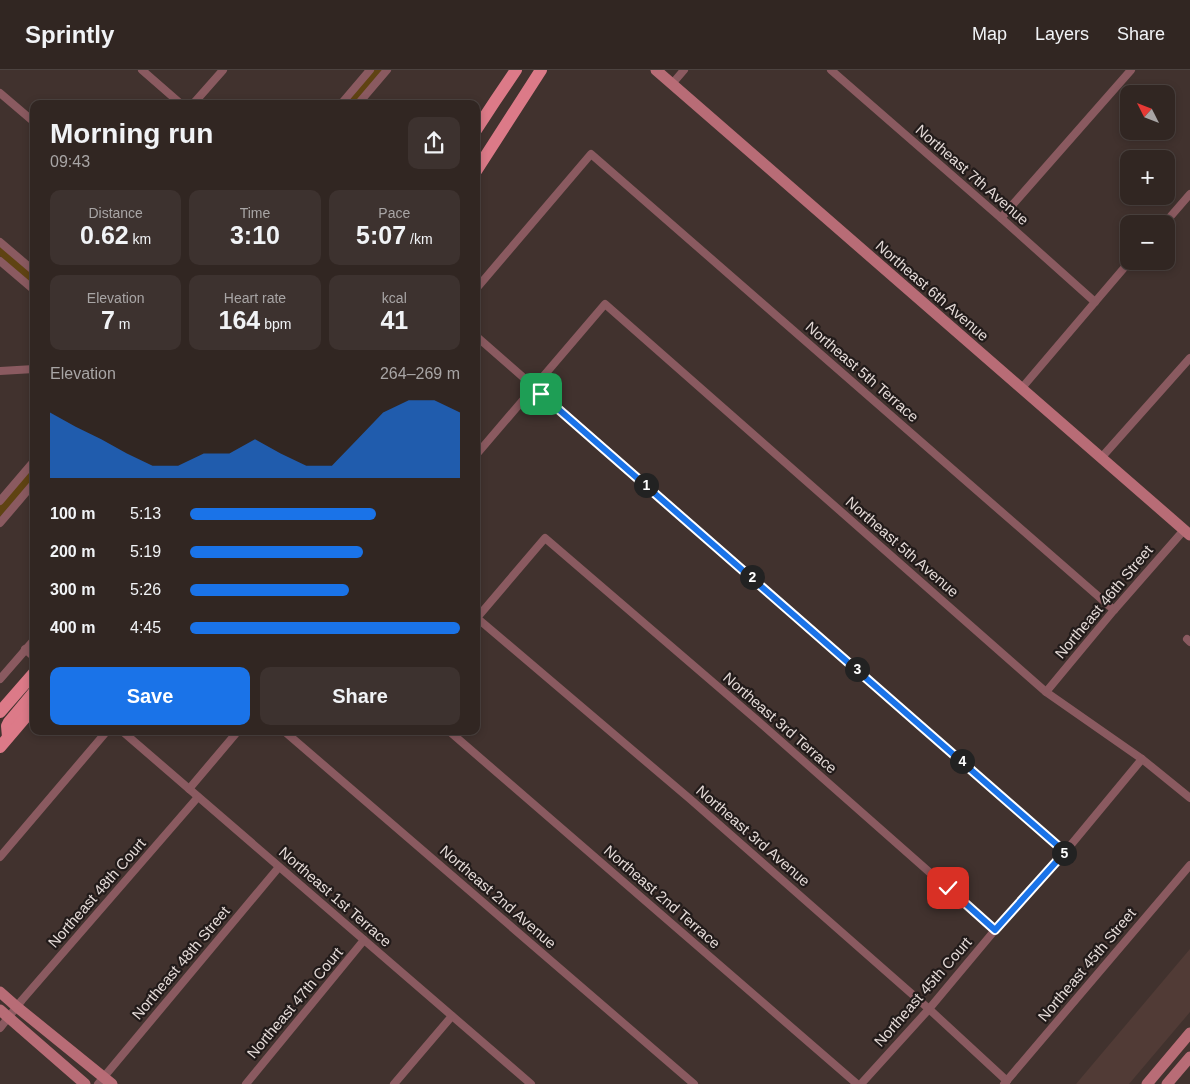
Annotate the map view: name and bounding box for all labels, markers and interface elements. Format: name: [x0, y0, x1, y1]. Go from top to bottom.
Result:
text: Sprintly: [25, 21, 114, 48]
text: Map: [972, 24, 1007, 44]
text: Layers: [1035, 24, 1089, 44]
text: Share: [1117, 24, 1165, 44]
north arrow: [1120, 85, 1175, 140]
map controls: [1120, 85, 1175, 270]
button: share: [408, 117, 460, 169]
text: Morning run: [50, 118, 213, 149]
street label: Northeast 7th Avenue: [912, 121, 1032, 228]
button: +: [1120, 150, 1175, 205]
text: 09:43: [50, 153, 90, 170]
text: Distance: [88, 205, 143, 221]
text: Time: [240, 205, 270, 221]
text: Pace: [378, 205, 410, 221]
button: −: [1120, 215, 1175, 270]
text: 0.62: [80, 221, 129, 249]
text: 3:10: [230, 221, 280, 249]
text: 5:07: [356, 221, 406, 249]
text: km: [129, 231, 151, 247]
text: /km: [406, 231, 433, 247]
street label: Northeast 6th Avenue: [872, 237, 992, 344]
text: Elevation: [87, 290, 144, 306]
text: Heart rate: [224, 290, 286, 306]
text: kcal: [382, 290, 407, 306]
text: 7: [101, 306, 115, 334]
text: 164: [219, 306, 260, 334]
text: 41: [380, 306, 408, 334]
text: m: [115, 316, 130, 332]
text: bpm: [260, 316, 291, 332]
street label: Northeast 5th Terrace: [802, 318, 922, 425]
text: Elevation: [50, 365, 116, 382]
text: 264–269 m: [380, 365, 460, 382]
pin: [520, 373, 562, 415]
icon: arrive: [527, 380, 555, 408]
pin: 1: [634, 472, 658, 498]
text: 1: [643, 477, 650, 493]
street label: Northeast 5th Avenue: [842, 493, 962, 600]
text: 100 m: [50, 505, 95, 522]
text: 5:13: [130, 505, 161, 522]
street label: Northeast 46th Street: [1051, 541, 1156, 662]
text: 200 m: [50, 543, 95, 560]
text: 5:19: [130, 543, 161, 560]
pin: 2: [740, 564, 764, 590]
text: 2: [749, 569, 756, 585]
text: 300 m: [50, 581, 95, 598]
text: 5:26: [130, 581, 161, 598]
text: 400 m: [50, 619, 95, 636]
text: 4:45: [130, 619, 161, 636]
pin: 3: [844, 656, 870, 682]
text: 3: [854, 661, 861, 677]
button: Save: [50, 667, 250, 725]
button: Share: [260, 667, 460, 725]
street label: Northeast 3rd Terrace: [720, 669, 841, 777]
pin: 4: [950, 748, 974, 774]
text: 4: [959, 753, 966, 769]
street label: Northeast 3rd Avenue: [693, 782, 814, 890]
street label: Northeast 48th Court: [45, 834, 149, 951]
pin: 5: [1052, 840, 1076, 866]
street label: Northeast 2nd Avenue: [437, 842, 560, 952]
street label: Northeast 2nd Terrace: [601, 842, 724, 952]
street label: Northeast 1st Terrace: [276, 843, 395, 950]
text: 5: [1061, 845, 1068, 861]
pin: [927, 867, 969, 909]
icon: check: [934, 874, 962, 902]
street label: Northeast 48th Street: [128, 902, 233, 1023]
street label: Northeast 45th Street: [1034, 904, 1139, 1025]
street label: Northeast 45th Court: [871, 933, 975, 1050]
street label: Northeast 47th Court: [243, 943, 346, 1061]

